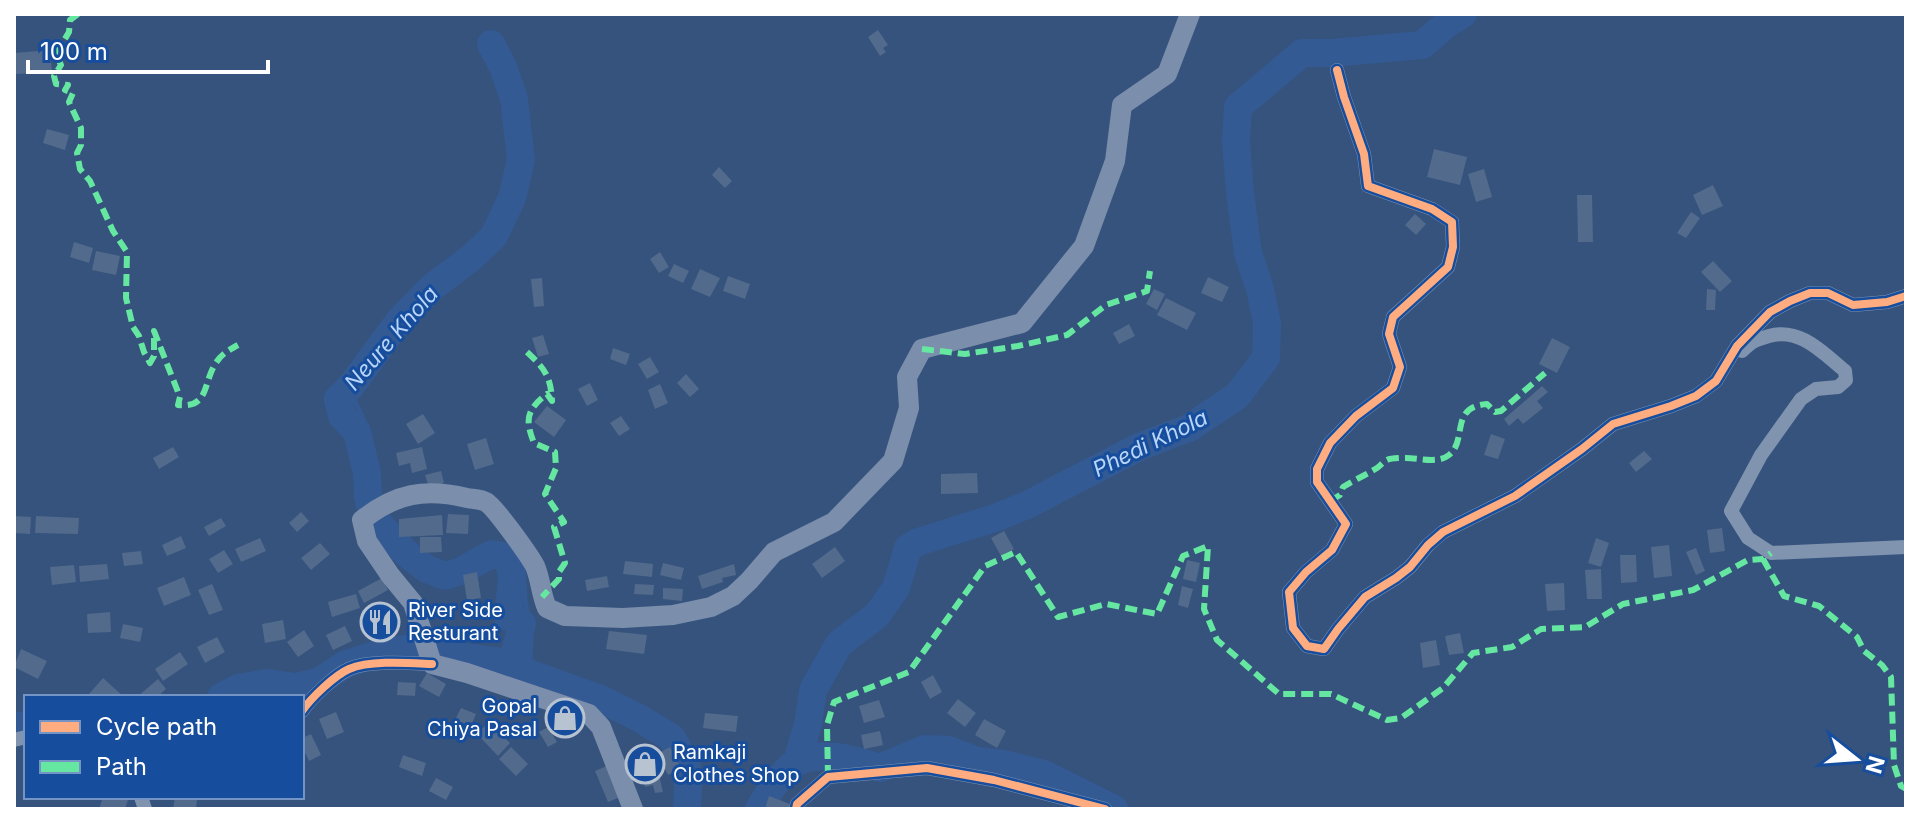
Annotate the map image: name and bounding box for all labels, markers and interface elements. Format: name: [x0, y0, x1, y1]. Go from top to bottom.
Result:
scale bar: [28, 24, 268, 74]
text: 100 m: [40, 37, 108, 66]
water label: Neure Khola: [339, 281, 443, 395]
water label: Phedi Khola: [1088, 404, 1212, 482]
place label: River Side Resturant: [408, 598, 503, 645]
restaurant icon: River Side Resturant: [359, 601, 401, 643]
place label: Gopal Chiya Pasal: [427, 694, 537, 741]
legend: [24, 695, 304, 799]
shop icon: Gopal Chiya Pasal: [544, 697, 586, 739]
text: Cycle path: [96, 712, 217, 741]
north arrow: [1816, 719, 1896, 799]
place label: Ramkaji Clothes Shop: [673, 740, 800, 787]
shop icon: Ramkaji Clothes Shop: [624, 743, 666, 785]
text: Path: [96, 752, 147, 781]
text: N: [1860, 753, 1890, 777]

